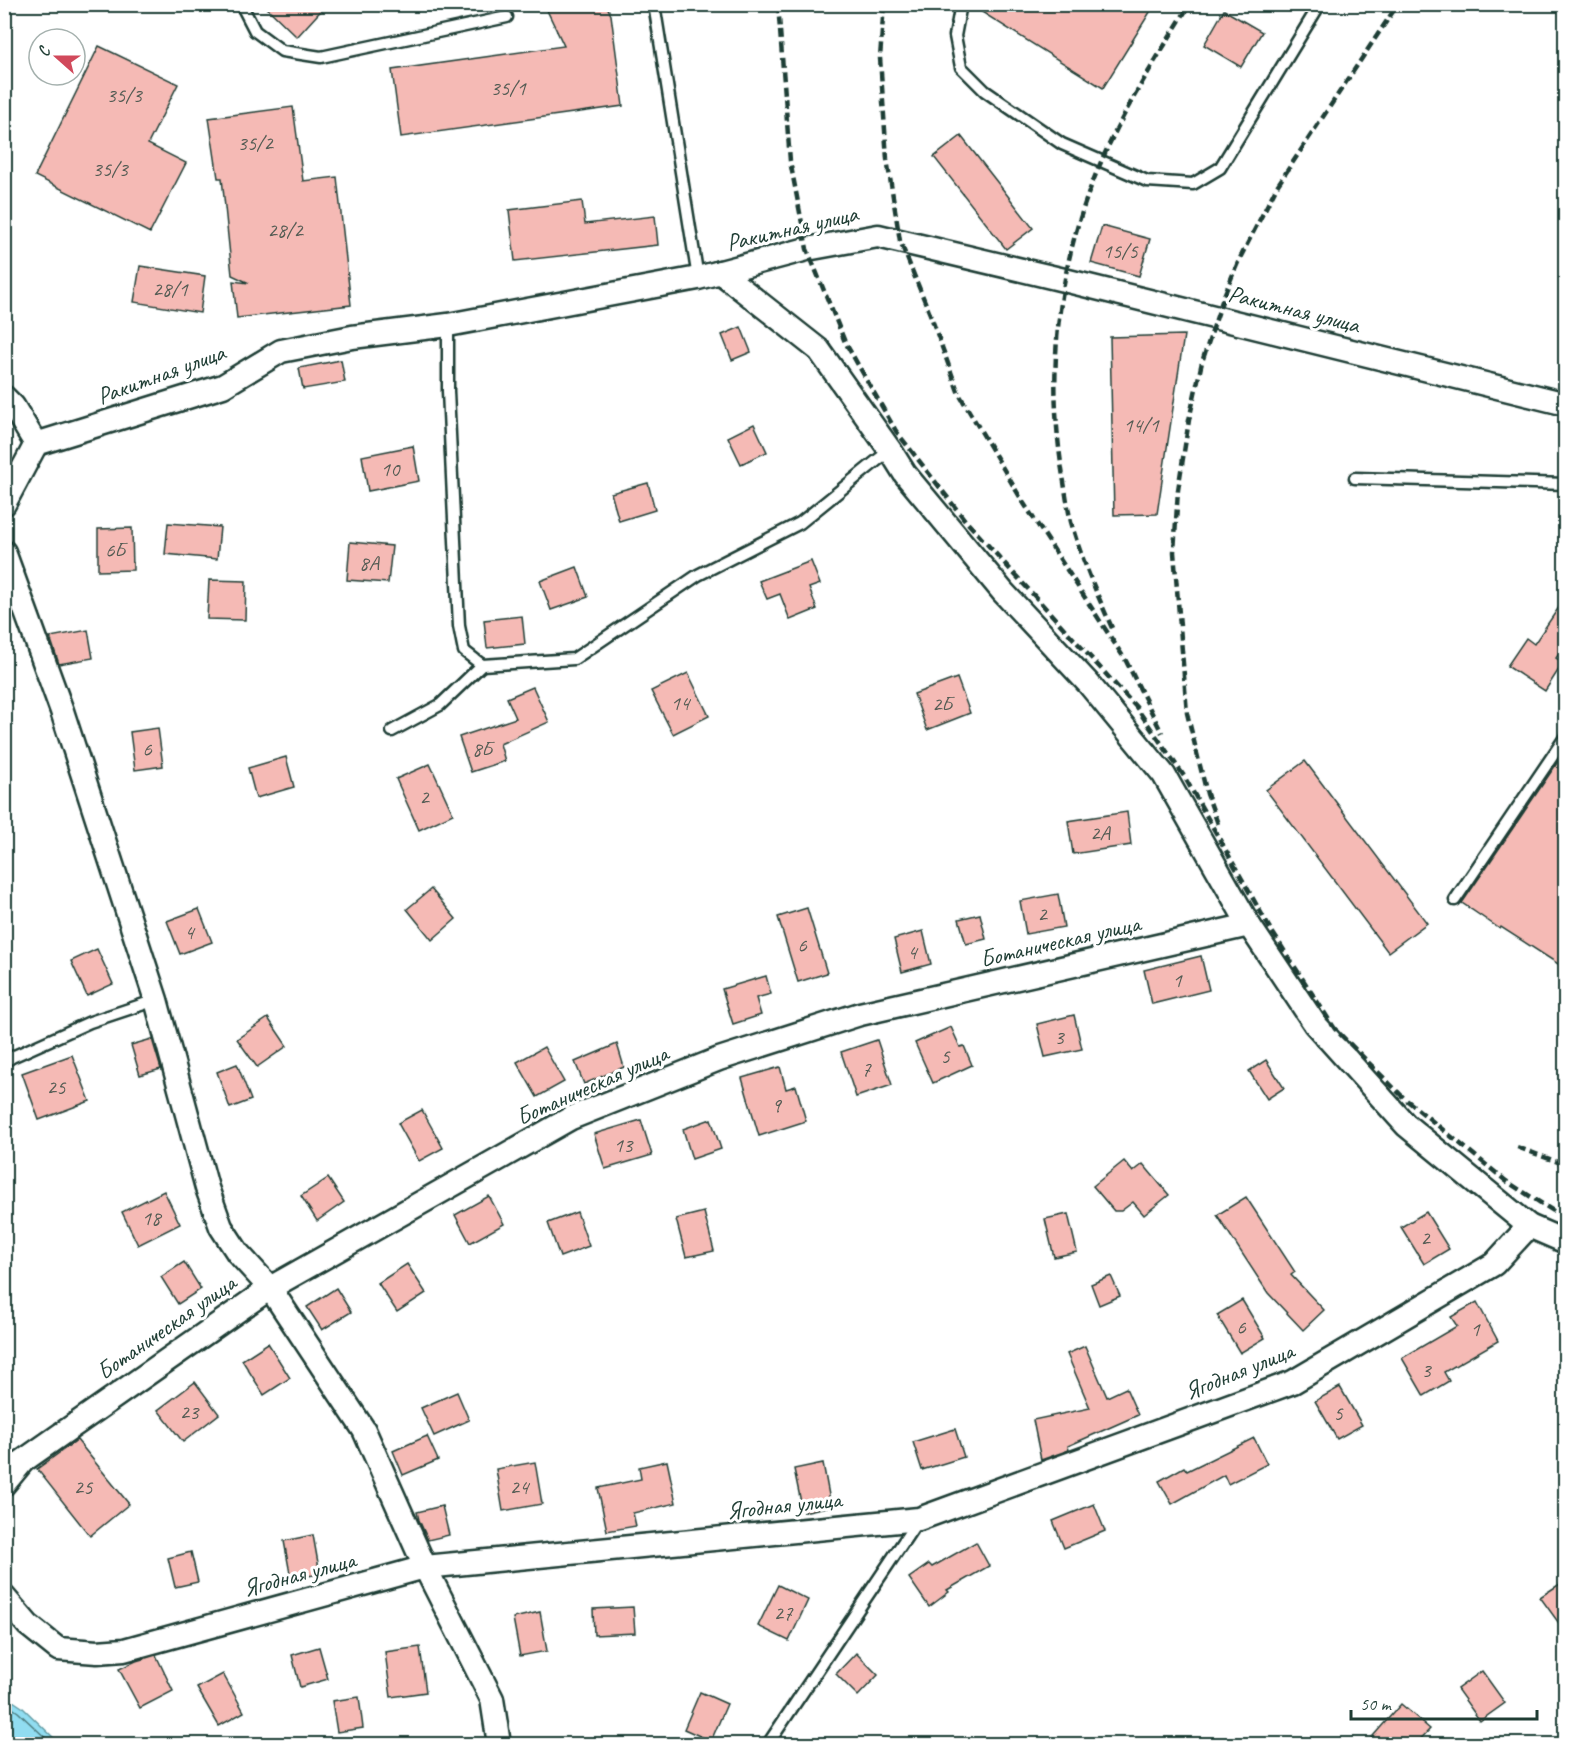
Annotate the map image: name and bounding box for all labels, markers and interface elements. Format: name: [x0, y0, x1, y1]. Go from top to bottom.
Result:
north arrow: [27, 27, 87, 87]
text: С: [33, 43, 55, 59]
house number: 35/1: [490, 75, 527, 101]
house number: 35/3: [106, 82, 143, 108]
house number: 35/2: [237, 130, 274, 156]
house number: 35/3: [92, 156, 129, 182]
street label: Ракитная улица: [723, 198, 862, 258]
house number: 28/2: [267, 217, 304, 243]
house number: 15/5: [1102, 238, 1139, 264]
house number: 28/1: [152, 276, 189, 302]
street label: Ракитная улица: [1225, 278, 1364, 340]
street label: Ракитная улица: [93, 336, 230, 411]
house number: 14/1: [1123, 412, 1160, 438]
house number: 10: [381, 456, 401, 482]
house number: 6Б: [105, 537, 128, 563]
house number: 8А: [359, 550, 380, 576]
house number: 14: [671, 690, 692, 716]
house number: 2Б: [932, 691, 955, 717]
house number: 6: [142, 736, 152, 762]
house number: 8Б: [472, 736, 495, 762]
house number: 2: [419, 784, 430, 810]
house number: 2А: [1090, 820, 1111, 846]
house number: 2: [1037, 901, 1048, 927]
street label: Ботаническая улица: [977, 908, 1145, 974]
house number: 4: [184, 919, 196, 945]
house number: 6: [797, 932, 807, 958]
house number: 4: [907, 939, 919, 965]
house number: 1: [1172, 967, 1183, 993]
house number: 3: [1054, 1024, 1065, 1050]
street label: Ботаническая улица: [511, 1037, 675, 1132]
house number: 5: [940, 1043, 951, 1069]
house number: 7: [861, 1056, 872, 1082]
house number: 25: [47, 1074, 67, 1100]
house number: 9: [771, 1092, 782, 1118]
house number: 13: [614, 1132, 634, 1158]
house number: 18: [142, 1205, 163, 1231]
house number: 2: [1420, 1225, 1431, 1251]
street label: Ботаническая улица: [91, 1267, 243, 1386]
house number: 6: [1236, 1314, 1246, 1340]
house number: 1: [1470, 1316, 1481, 1342]
street label: Ягодная улица: [1180, 1335, 1300, 1406]
house number: 3: [1421, 1357, 1432, 1383]
house number: 23: [180, 1399, 200, 1425]
house number: 5: [1333, 1400, 1344, 1426]
house number: 25: [74, 1474, 94, 1500]
house number: 24: [510, 1474, 531, 1500]
street label: Ягодная улица: [725, 1484, 845, 1526]
street label: Ягодная улица: [239, 1544, 361, 1603]
house number: 27: [774, 1600, 794, 1626]
scale bar: [1351, 1683, 1537, 1721]
text: 50 m: [1360, 1693, 1393, 1715]

